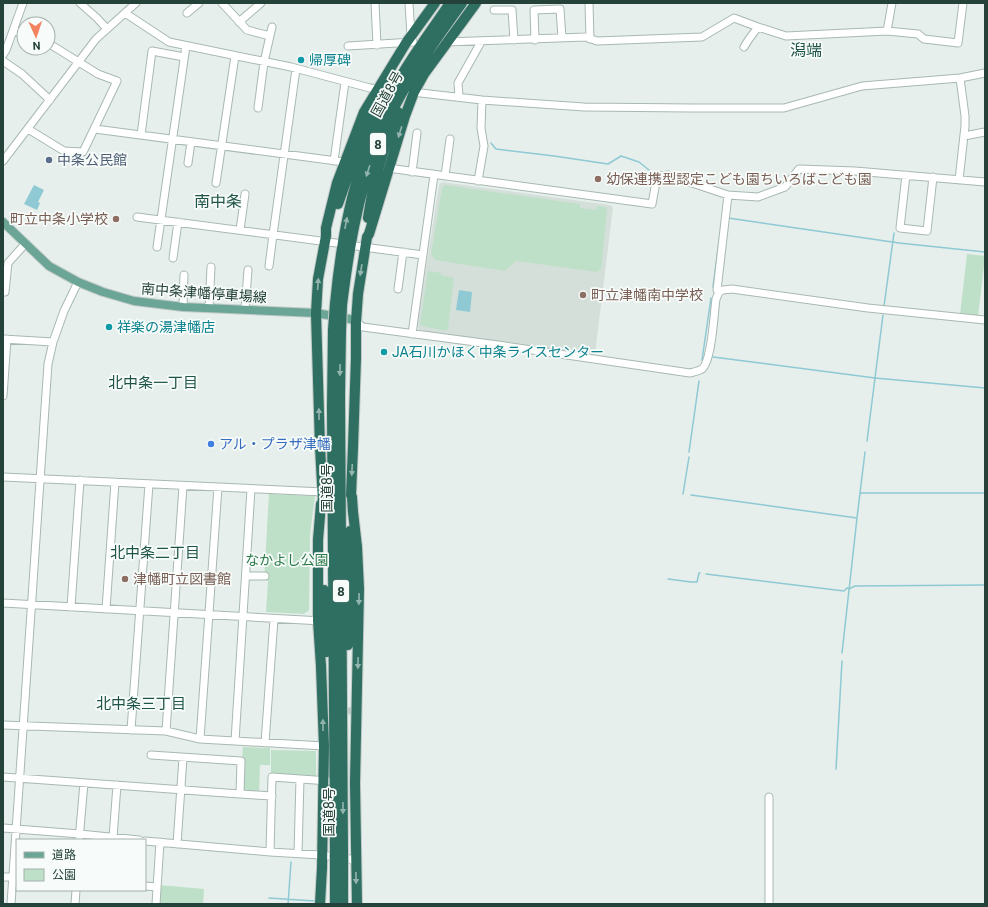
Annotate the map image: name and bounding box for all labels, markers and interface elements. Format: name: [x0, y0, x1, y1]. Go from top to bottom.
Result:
north arrow: [16, 16, 56, 56]
text: N: [32, 39, 41, 52]
district label: 潟端: [790, 41, 822, 60]
place label: 帰厚碑: [309, 52, 351, 68]
marker: 帰厚碑: [296, 55, 306, 65]
street label: 国道8号: [368, 68, 406, 120]
one-way arrow: [397, 126, 403, 138]
road number: 8: [370, 133, 386, 155]
place label: 中条公民館: [57, 152, 127, 168]
marker: 中条公民館: [44, 155, 54, 165]
one-way arrow: [365, 165, 371, 177]
place label: 幼保連携型認定こども園ちいろばこども園: [606, 171, 872, 187]
marker: 幼保連携型認定こども園ちいろばこども園: [593, 174, 603, 184]
district label: 南中条: [194, 192, 242, 211]
place label: 町立中条小学校: [10, 211, 108, 227]
marker: 町立中条小学校: [111, 214, 121, 224]
one-way arrow: [343, 217, 349, 230]
one-way arrow: [358, 264, 364, 277]
one-way arrow: [314, 278, 321, 291]
street label: 南中条津幡停車場線: [141, 281, 267, 305]
place label: 町立津幡南中学校: [591, 287, 703, 303]
marker: 町立津幡南中学校: [578, 290, 588, 300]
place label: 祥楽の湯津幡店: [117, 319, 215, 335]
marker: 祥楽の湯津幡店: [104, 322, 114, 332]
place label: JA石川かほく中条ライスセンター: [392, 344, 604, 360]
marker: JA石川かほく中条ライスセンター: [379, 347, 389, 357]
one-way arrow: [337, 364, 344, 376]
district label: 北中条一丁目: [108, 374, 198, 392]
one-way arrow: [316, 407, 322, 420]
place label: アル・プラザ津幡: [219, 436, 331, 452]
marker: アル・プラザ津幡: [206, 439, 216, 449]
street label: 国道8号: [319, 463, 335, 513]
one-way arrow: [349, 464, 355, 477]
district label: 北中条二丁目: [110, 544, 200, 562]
park label: なかよし公園: [245, 552, 329, 568]
place label: 津幡町立図書館: [133, 571, 231, 587]
marker: 津幡町立図書館: [120, 574, 130, 584]
road number: 8: [333, 580, 349, 602]
one-way arrow: [356, 593, 362, 606]
one-way arrow: [355, 657, 361, 670]
district label: 北中条三丁目: [96, 695, 186, 713]
one-way arrow: [320, 719, 327, 731]
street label: 国道8号: [321, 787, 337, 837]
one-way arrow: [340, 802, 346, 815]
legend: [16, 839, 146, 891]
text: 道路: [52, 848, 76, 862]
text: 公園: [52, 868, 76, 882]
one-way arrow: [353, 872, 359, 885]

